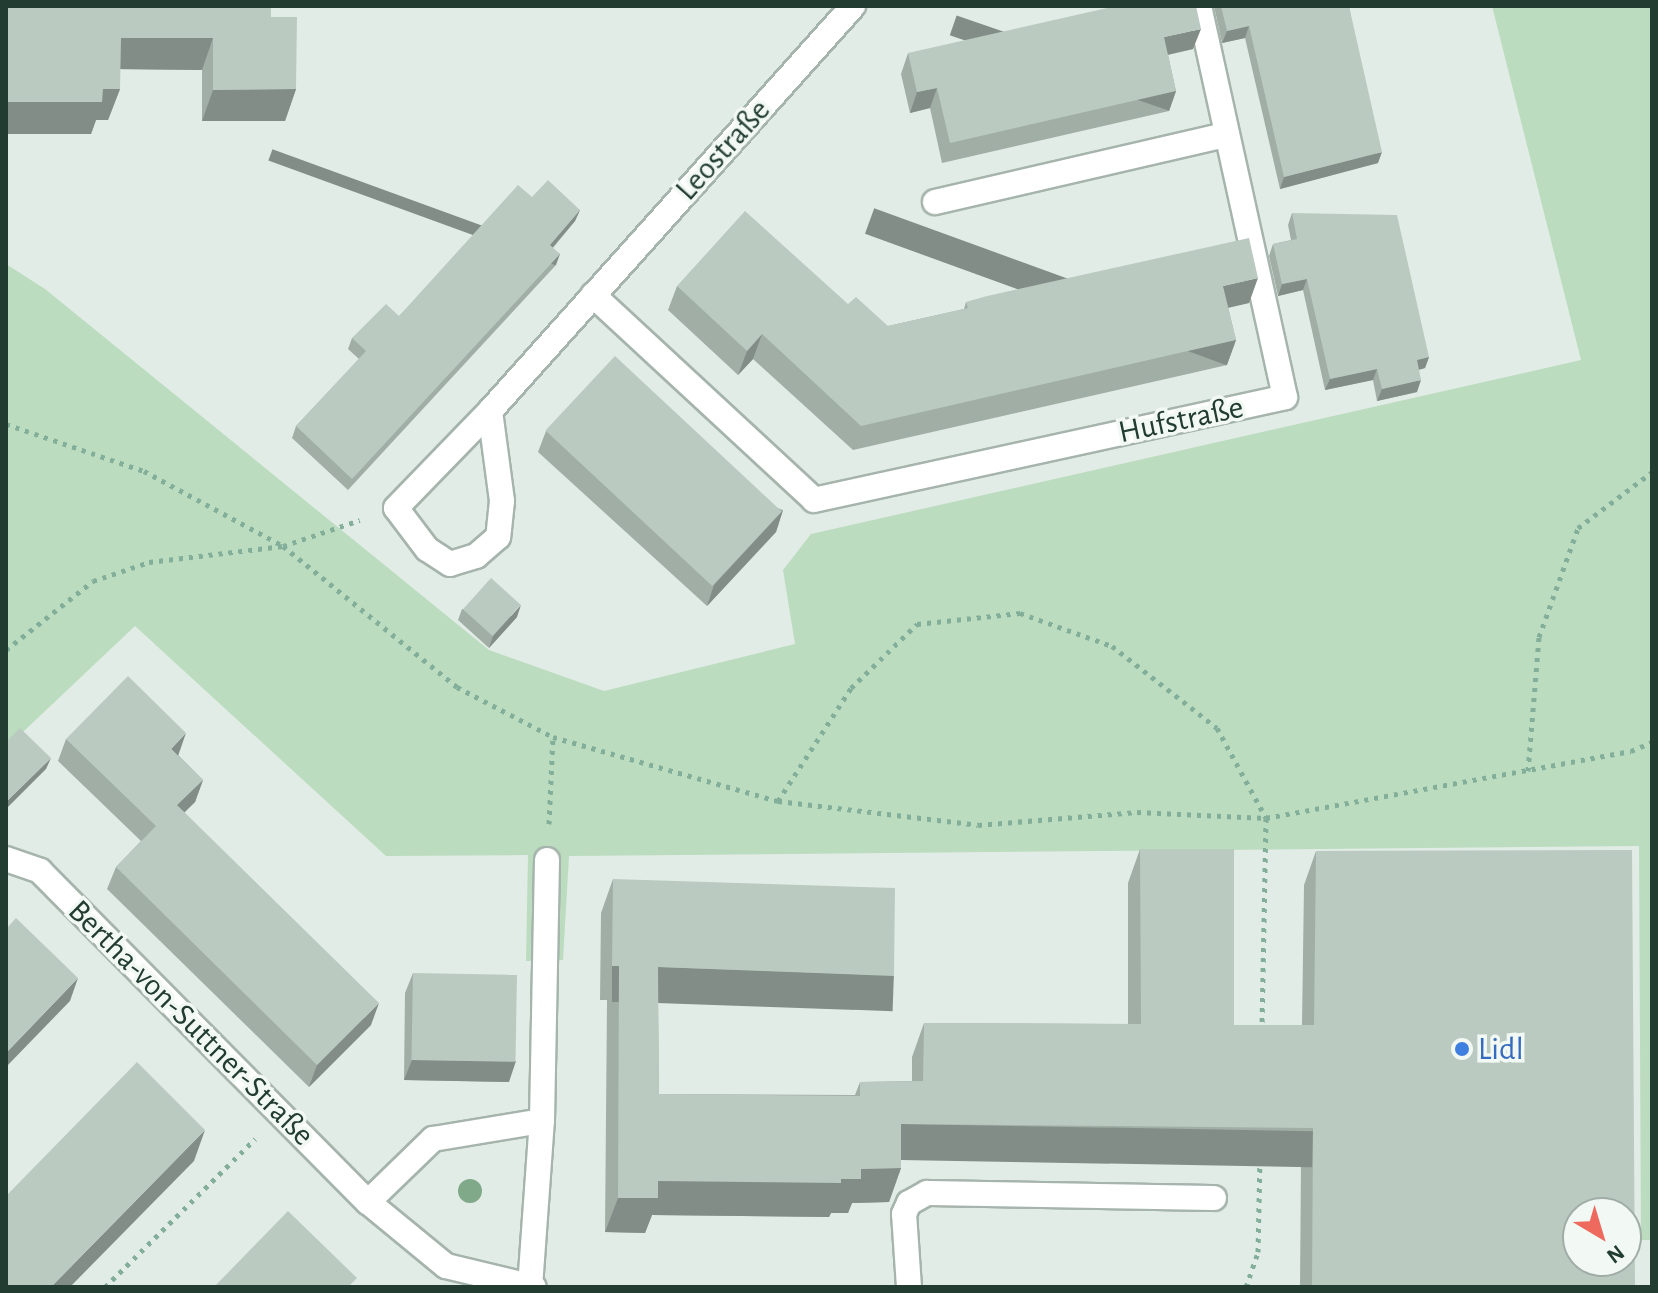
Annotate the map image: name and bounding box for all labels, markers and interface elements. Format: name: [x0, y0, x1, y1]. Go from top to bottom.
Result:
street label: Leostraße: [668, 92, 778, 208]
street label: Hufstraße: [1115, 388, 1247, 452]
street label: Bertha-von-Suttner-Straße: [60, 892, 322, 1154]
place label: Lidl: [1478, 1030, 1524, 1068]
marker: Lidl: [1453, 1040, 1471, 1058]
north arrow: [1562, 1197, 1642, 1277]
text: N: [1603, 1241, 1628, 1268]

